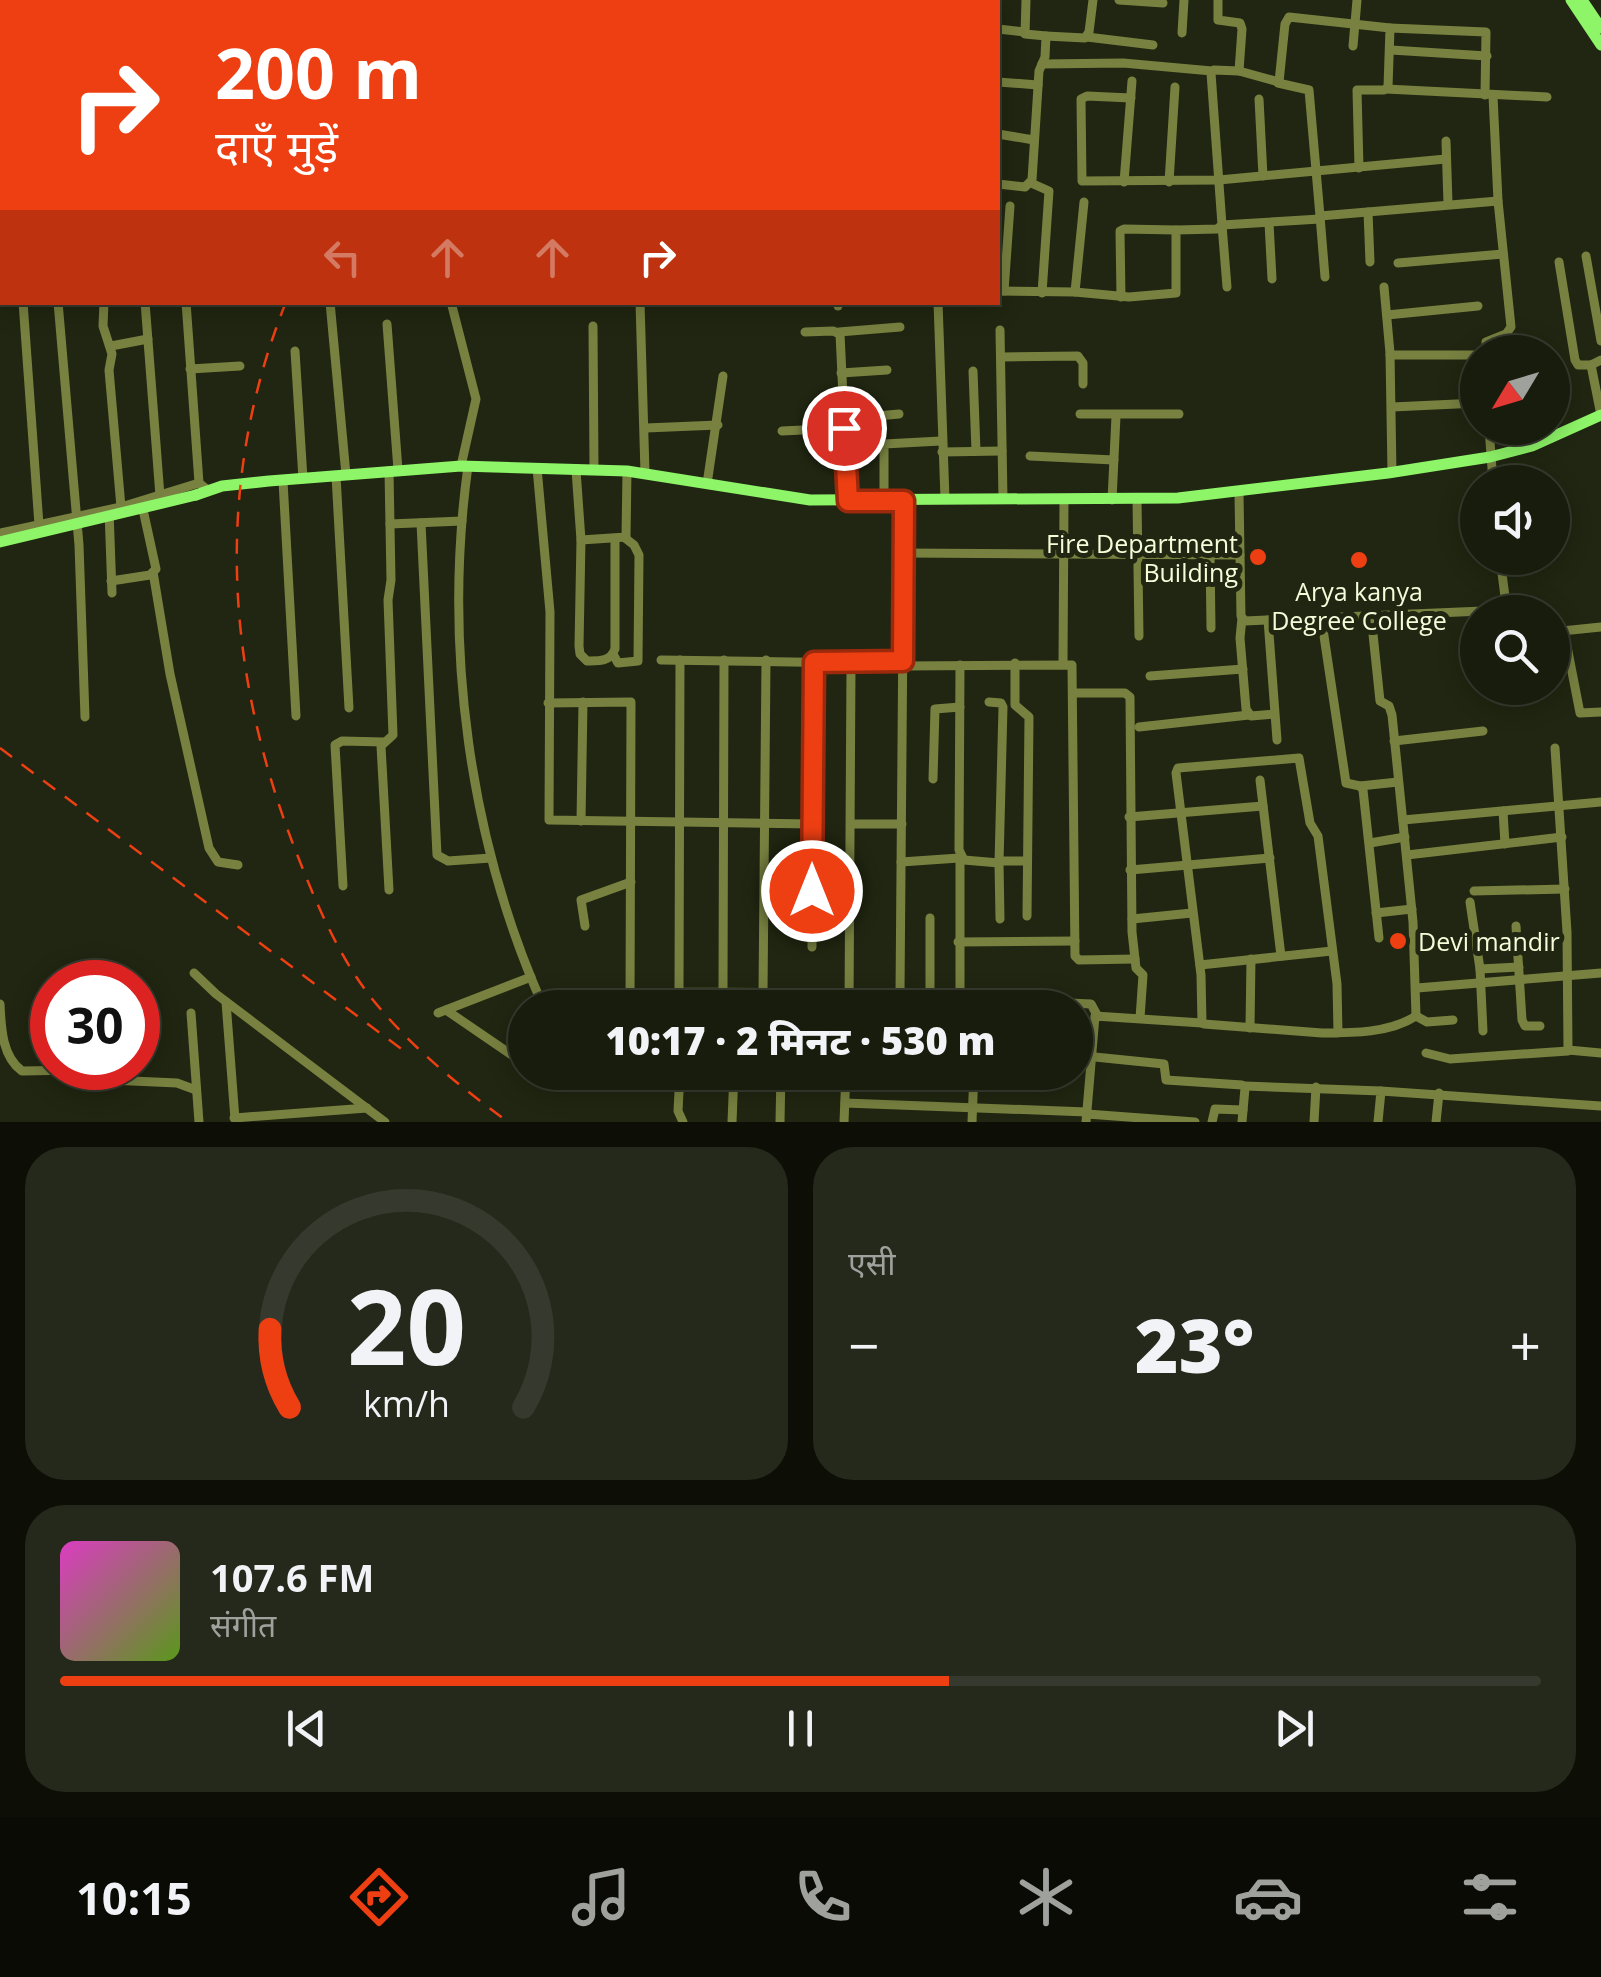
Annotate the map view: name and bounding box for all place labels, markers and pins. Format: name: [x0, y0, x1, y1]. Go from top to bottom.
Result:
pin: [802, 386, 887, 471]
place label: Fire Department Building: [1046, 526, 1238, 589]
marker: Fire Department Building: [1247, 546, 1269, 568]
marker: Arya kanya Degree College: [1348, 549, 1370, 571]
place label: Arya kanya Degree College: [1271, 574, 1447, 637]
place label: Devi mandir: [1418, 924, 1560, 958]
marker: Devi mandir: [1387, 930, 1409, 952]

